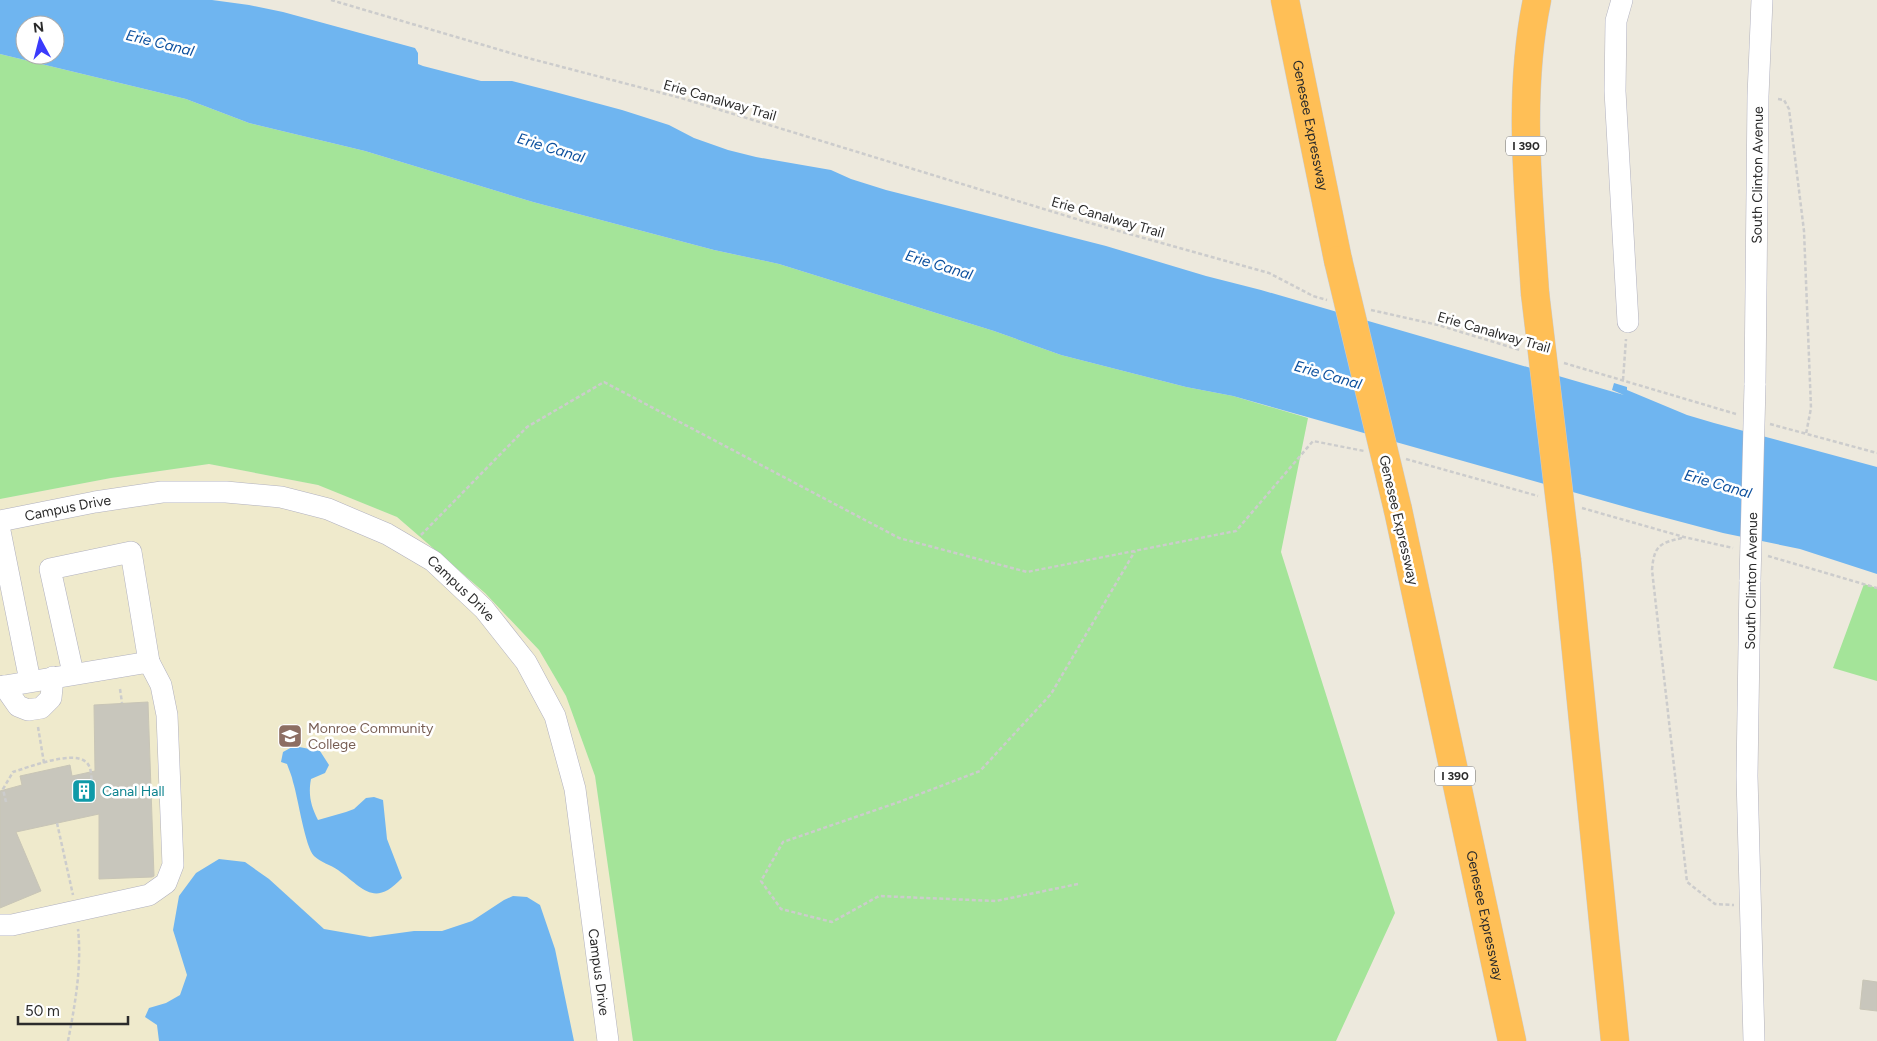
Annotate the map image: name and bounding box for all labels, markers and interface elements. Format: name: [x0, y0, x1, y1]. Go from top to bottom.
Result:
north arrow: [15, 15, 65, 65]
text: N: [32, 18, 45, 37]
water label: Erie Canal: [124, 26, 197, 60]
street label: Genesee Expressway: [1288, 59, 1332, 193]
street label: Erie Canalway Trail: [661, 76, 778, 125]
street label: South Clinton Avenue: [1748, 106, 1767, 244]
water label: Erie Canal: [515, 129, 588, 167]
road number: I 390: [1506, 136, 1546, 156]
street label: Erie Canalway Trail: [1049, 193, 1166, 242]
water label: Erie Canal: [903, 246, 976, 284]
street label: Erie Canalway Trail: [1435, 308, 1552, 357]
water label: Erie Canal: [1292, 357, 1365, 393]
street label: Genesee Expressway: [1375, 453, 1422, 587]
water label: Erie Canal: [1682, 466, 1755, 502]
street label: Campus Drive: [23, 492, 112, 525]
street label: South Clinton Avenue: [1742, 512, 1761, 650]
street label: Campus Drive: [423, 552, 499, 625]
place label: Monroe Community College: [308, 720, 434, 753]
school or university icon: Monroe Community College: [277, 723, 303, 749]
road number: I 390: [1435, 766, 1475, 786]
building icon: Canal Hall: [71, 778, 97, 804]
place label: Canal Hall: [102, 783, 165, 800]
street label: Genesee Expressway: [1462, 849, 1507, 983]
street label: Campus Drive: [584, 928, 613, 1017]
scale bar: [18, 994, 128, 1026]
text: 50 m: [25, 1002, 60, 1020]

